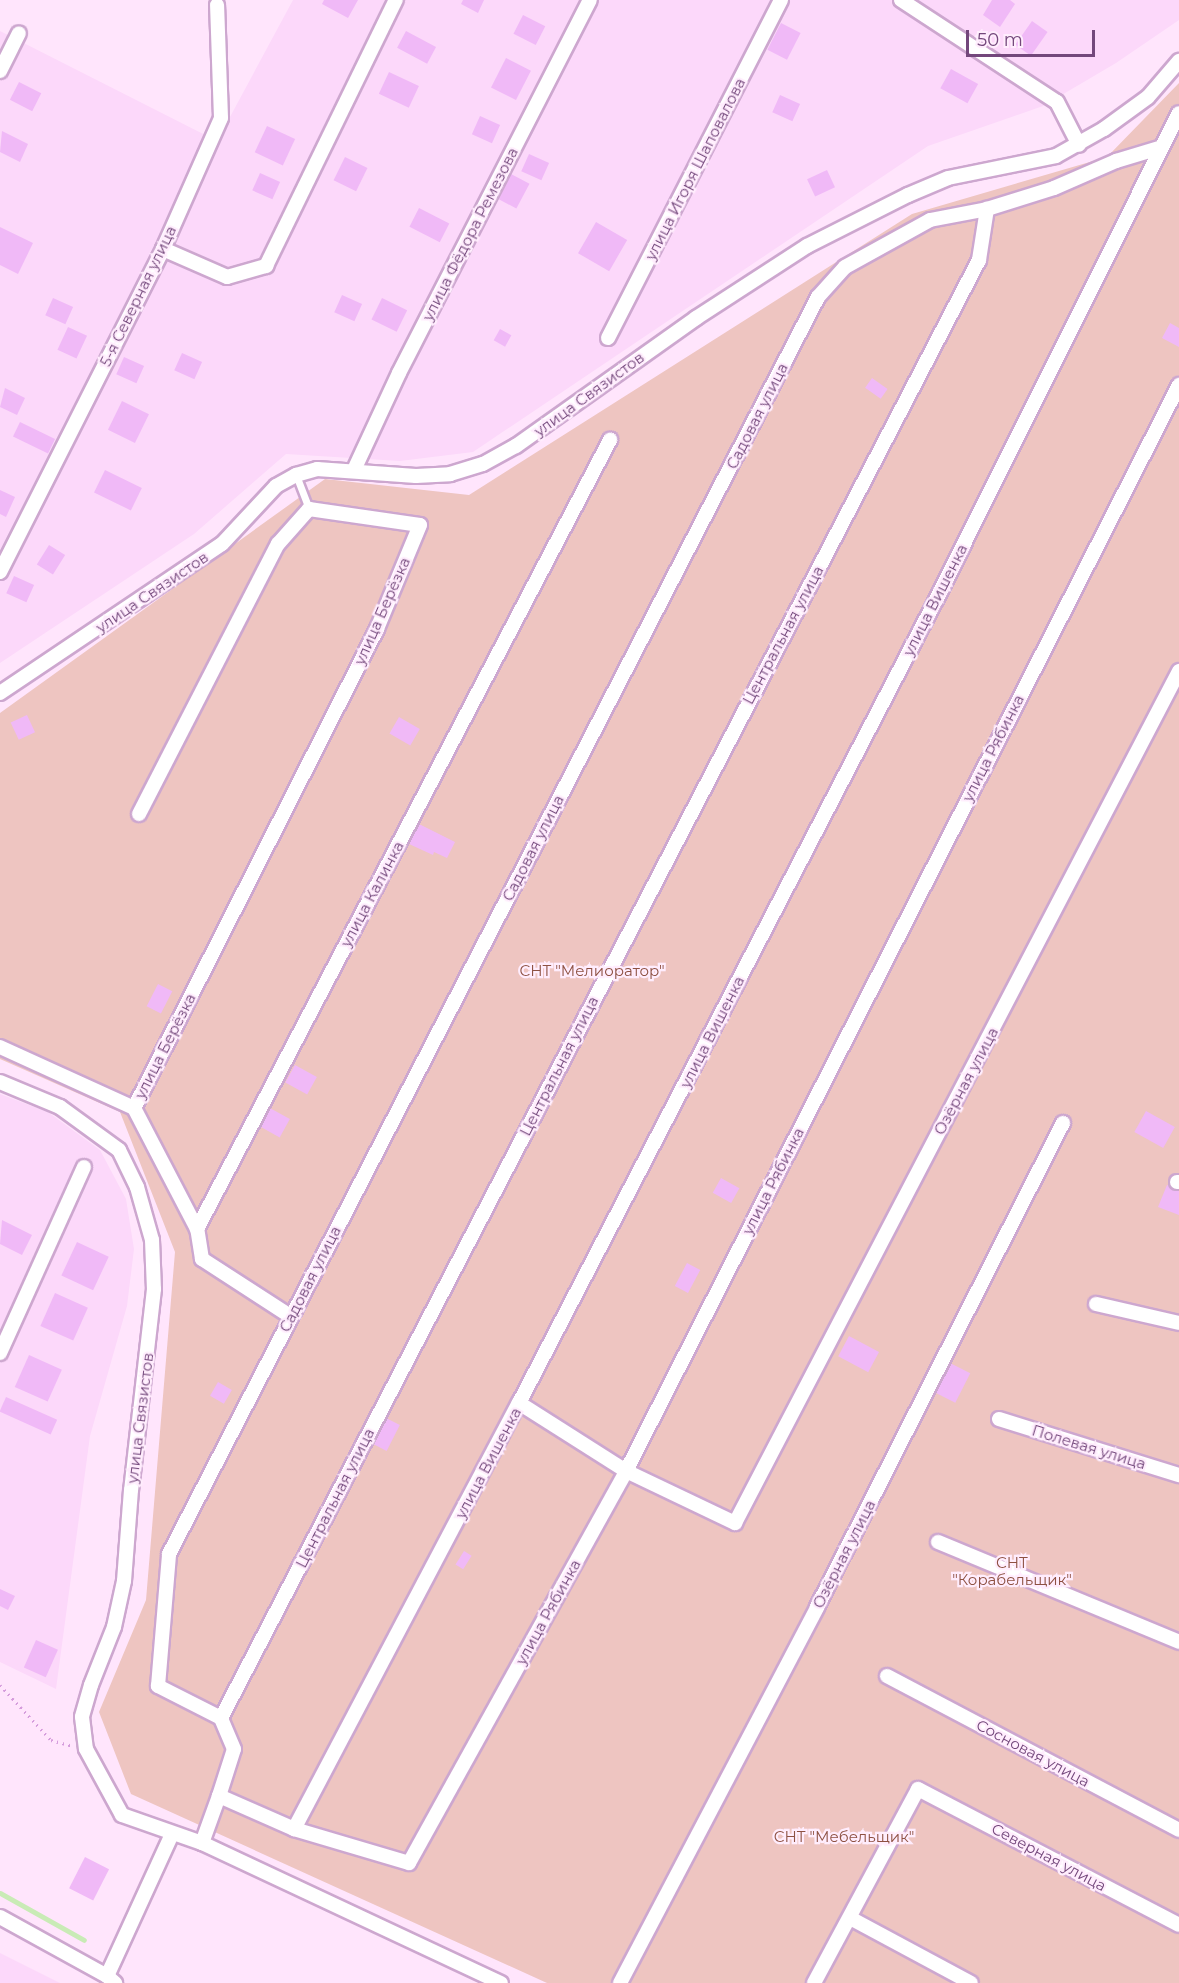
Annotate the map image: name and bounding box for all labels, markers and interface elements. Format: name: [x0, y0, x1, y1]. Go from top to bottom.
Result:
scale bar: [969, 18, 1098, 56]
text: 50 m: [977, 29, 1023, 51]
street label: улица Игоря Шаповалова: [641, 75, 749, 263]
street label: улица Фёдора Ремезова: [418, 144, 522, 324]
street label: 5-я Северная улица: [96, 223, 180, 369]
street label: улица Связистов: [530, 348, 648, 440]
street label: Садовая улица: [723, 360, 791, 472]
street label: улица Вишенка: [899, 541, 971, 659]
street label: улица Связистов: [92, 548, 212, 636]
street label: улица Берёзка: [350, 554, 414, 668]
street label: Центральная улица: [739, 563, 827, 707]
street label: улица Рябинка: [958, 692, 1028, 804]
street label: Садовая улица: [499, 792, 567, 904]
street label: улица Калинка: [337, 838, 407, 950]
park label: СНТ "Мелиоратор": [519, 962, 665, 980]
street label: улица Вишенка: [676, 973, 748, 1091]
street label: улица Берёзка: [131, 990, 199, 1102]
street label: Центральная улица: [516, 993, 602, 1139]
street label: Озёрная улица: [930, 1024, 1002, 1138]
street label: улица Рябинка: [738, 1125, 808, 1237]
street label: Садовая улица: [276, 1223, 344, 1335]
street label: улица Связистов: [123, 1352, 157, 1484]
street label: улица Вишенка: [451, 1405, 525, 1521]
street label: Полевая улица: [1030, 1421, 1148, 1473]
street label: Центральная улица: [292, 1425, 378, 1571]
street label: Озёрная улица: [809, 1497, 879, 1611]
park label: СНТ "Корабельщик": [952, 1553, 1072, 1588]
street label: улица Рябинка: [512, 1556, 584, 1668]
street label: Сосновая улица: [973, 1716, 1093, 1790]
street label: Северная улица: [989, 1819, 1109, 1895]
park label: СНТ "Мебельщик": [774, 1828, 914, 1846]

